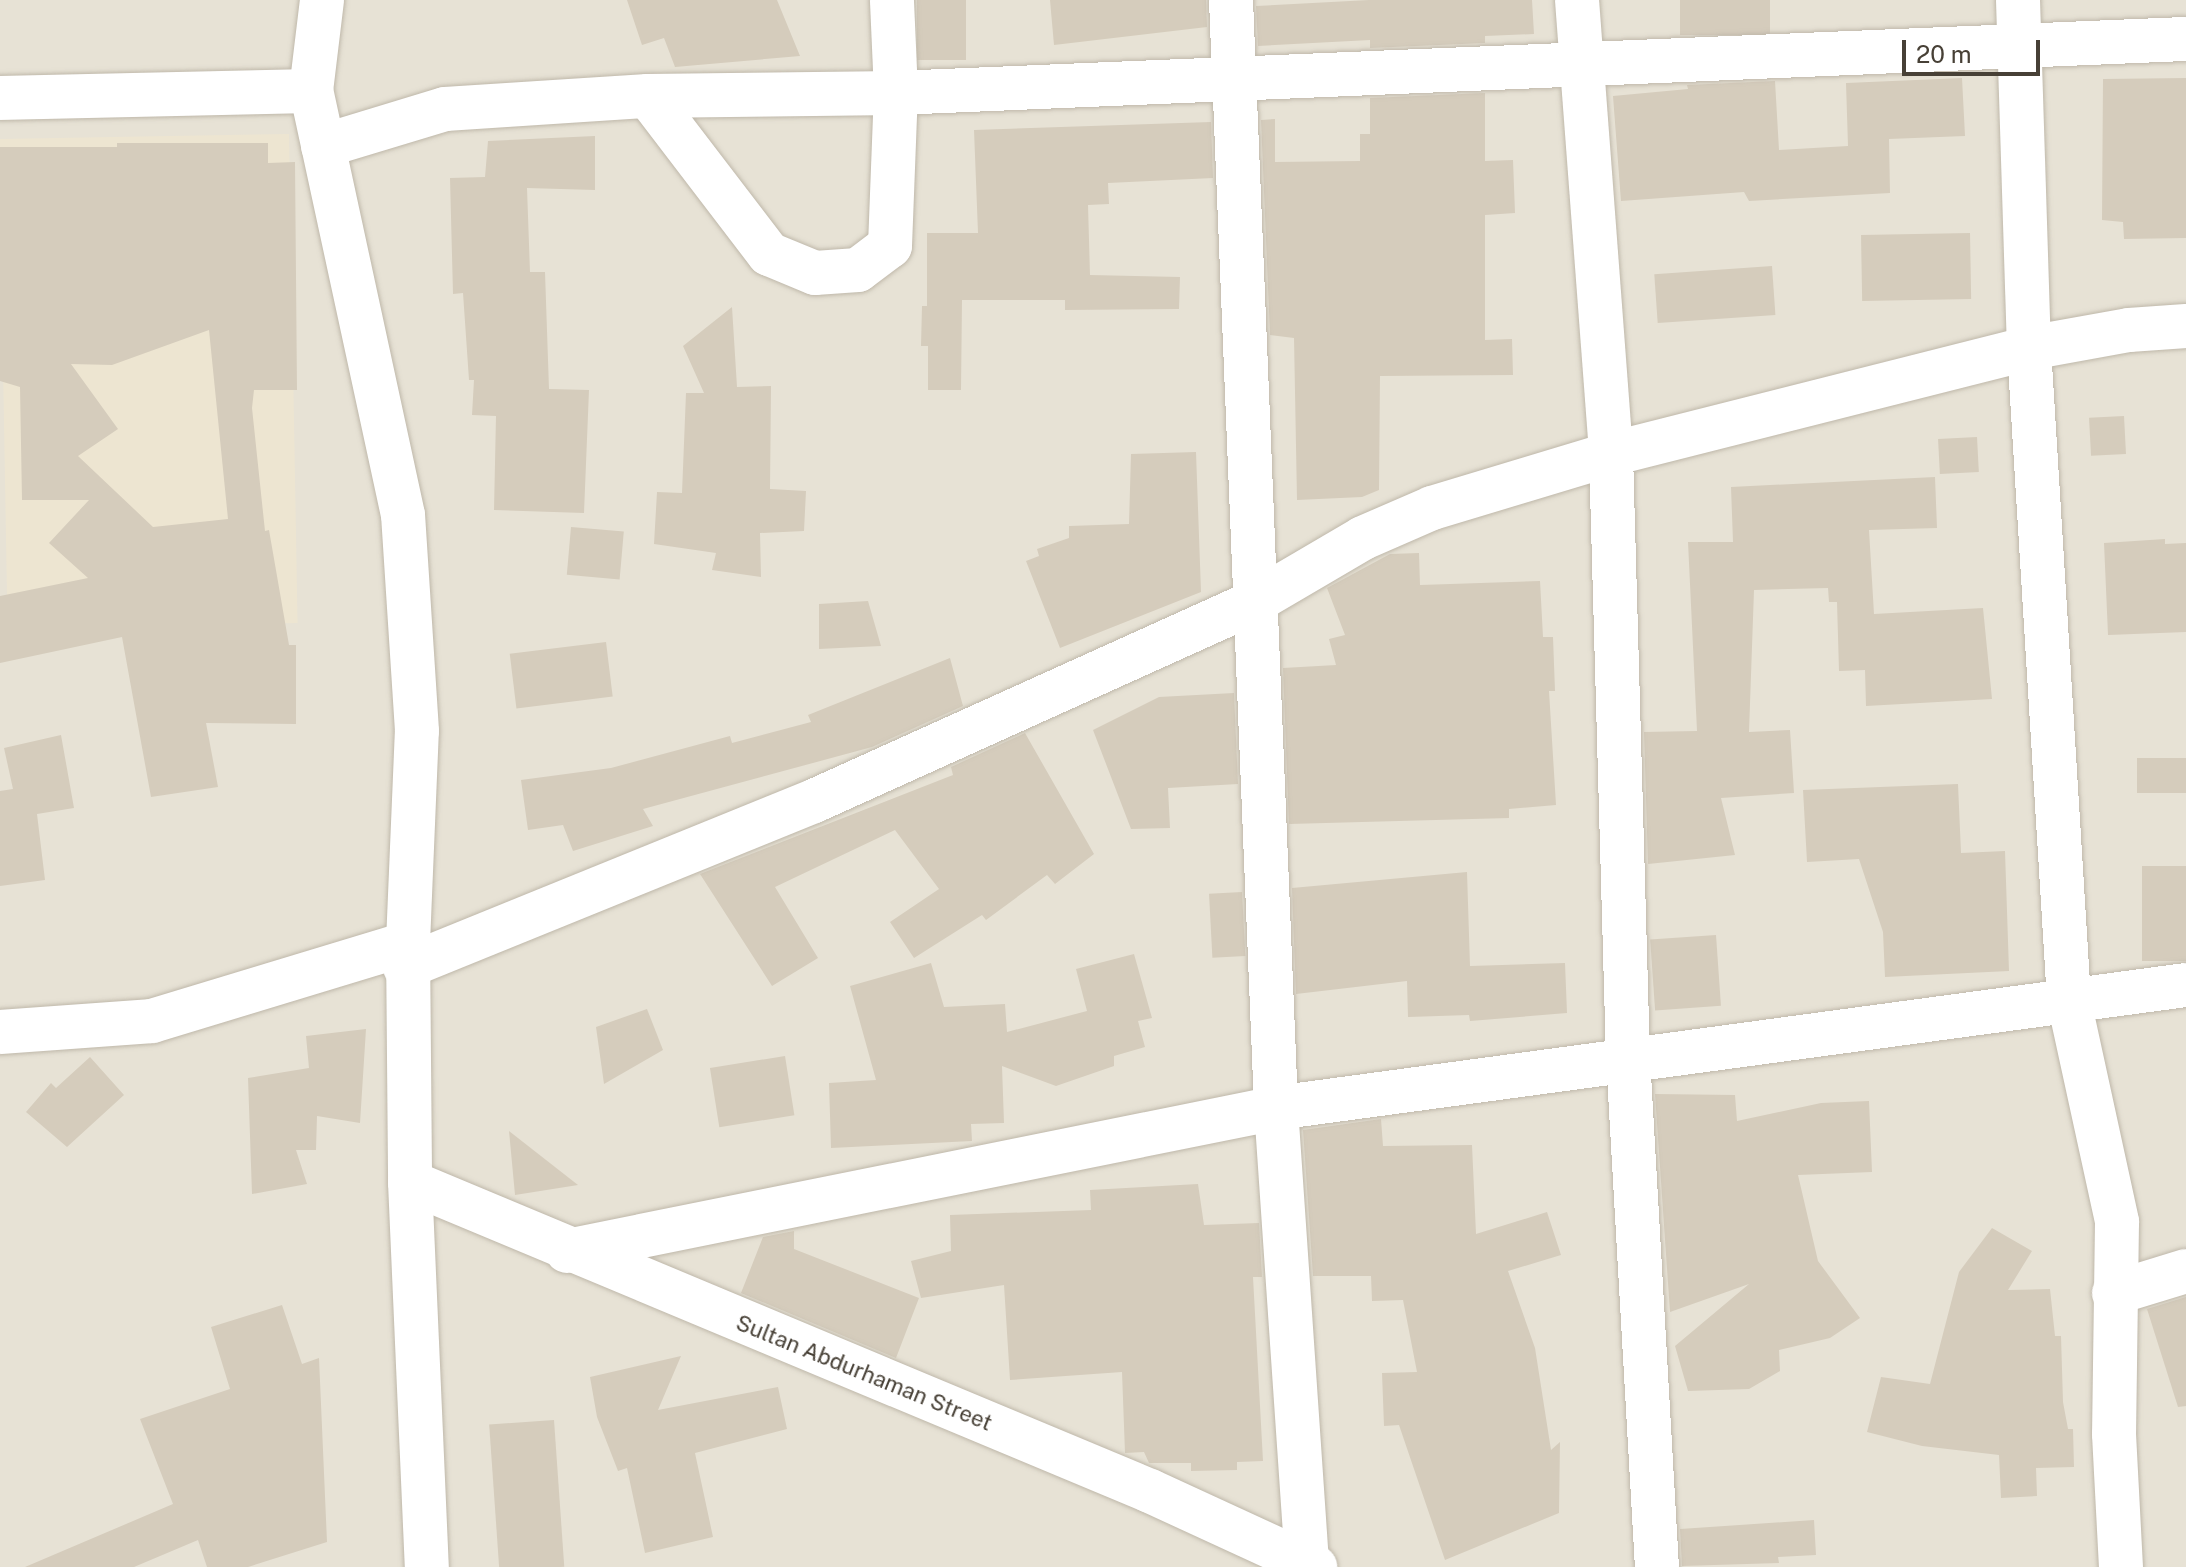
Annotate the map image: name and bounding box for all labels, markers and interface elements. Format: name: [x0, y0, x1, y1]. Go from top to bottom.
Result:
scale bar: [1906, 24, 2044, 74]
text: 20 m: [1916, 40, 1972, 68]
street label: Sultan Abdurhaman Street: [732, 1309, 996, 1437]

